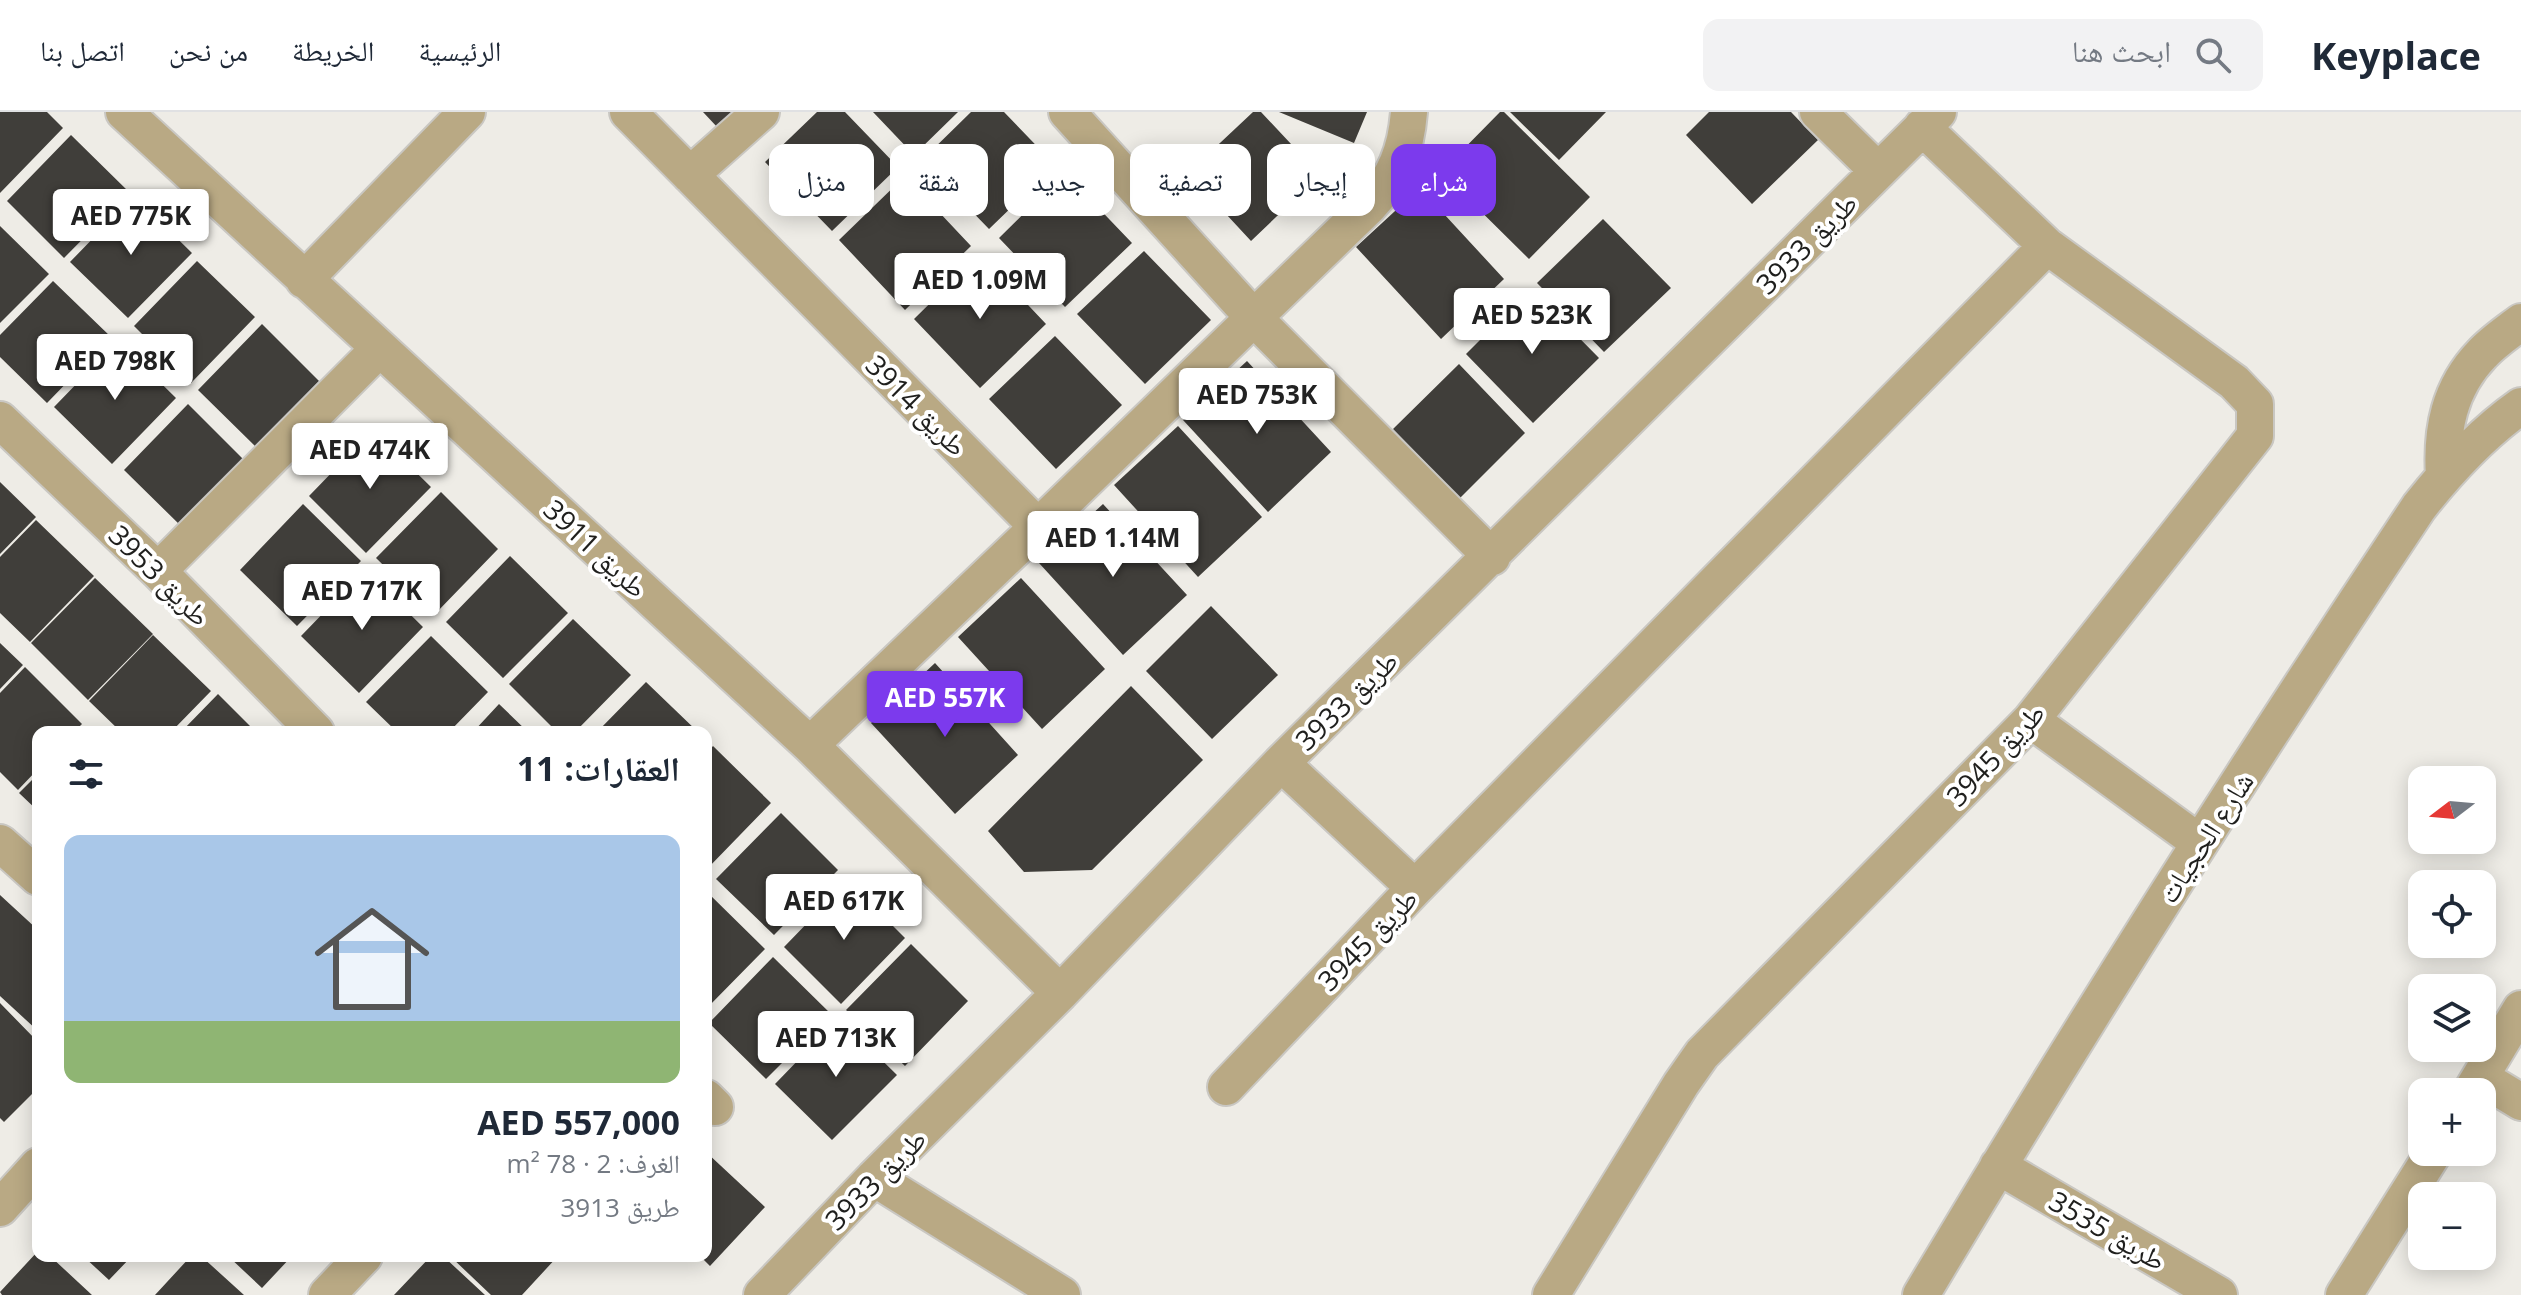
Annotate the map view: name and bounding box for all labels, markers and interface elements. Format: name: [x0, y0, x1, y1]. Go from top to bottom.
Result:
search box: [1703, 19, 2263, 91]
text: Keyplace: [2311, 29, 2481, 81]
text: ابحث هنا: [2072, 30, 2171, 71]
text: اتصل بنا: [40, 31, 125, 69]
text: من نحن: [169, 31, 248, 69]
text: الخريطة: [292, 31, 374, 69]
text: الرئيسية: [418, 31, 501, 69]
icon: search: [2191, 33, 2235, 77]
chip: منزل: [769, 144, 874, 216]
chip: شقة: [890, 144, 988, 216]
chip: جديد: [1004, 144, 1114, 216]
chip: تصفية: [1130, 144, 1251, 216]
chip: إيجار: [1267, 144, 1375, 216]
chip: شراء: [1391, 144, 1496, 216]
street label: طريق 3933: [1747, 184, 1865, 302]
pin: AED 775K: [48, 189, 214, 257]
text: AED 775K: [71, 197, 191, 233]
pin: AED 1.09M: [888, 253, 1072, 321]
text: AED 1.09M: [912, 261, 1048, 297]
pin: AED 523K: [1449, 288, 1615, 356]
text: AED 523K: [1472, 296, 1592, 332]
pin: AED 798K: [32, 334, 198, 402]
text: AED 798K: [55, 342, 175, 378]
street label: طريق 3914: [858, 346, 976, 464]
pin: AED 753K: [1174, 368, 1340, 436]
text: AED 753K: [1197, 376, 1317, 412]
pin: AED 474K: [287, 423, 453, 491]
text: AED 474K: [310, 431, 430, 467]
street label: طريق 3911: [536, 490, 656, 606]
pin: AED 1.14M: [1021, 511, 1205, 579]
street label: طريق 3953: [101, 516, 219, 634]
text: AED 1.14M: [1045, 519, 1181, 555]
pin: AED 717K: [279, 564, 445, 632]
text: AED 717K: [302, 572, 422, 608]
street label: طريق 3933: [1287, 642, 1405, 758]
pin: AED 557K: [862, 671, 1028, 739]
text: AED 557K: [885, 679, 1005, 715]
street label: طريق 3945: [1937, 694, 2053, 814]
text: العقارات: 11: [517, 745, 680, 791]
icon: filters: [64, 752, 108, 796]
street label: شارع الحجيات: [2148, 764, 2262, 910]
north arrow: [2408, 766, 2496, 854]
map controls: [2408, 766, 2496, 1270]
button: locate: [2408, 870, 2496, 958]
pin: AED 617K: [761, 874, 927, 942]
street label: طريق 3945: [1309, 880, 1425, 998]
text: AED 617K: [784, 882, 904, 918]
icon: home: [300, 887, 444, 1031]
button: layers: [2408, 974, 2496, 1062]
pin: AED 713K: [753, 1011, 919, 1079]
text: AED 713K: [776, 1019, 896, 1055]
button: +: [2408, 1078, 2496, 1166]
text: AED 557,000: [477, 1099, 680, 1145]
street label: طريق 3933: [816, 1120, 934, 1238]
text: الغرف: 2 · 78 m²: [507, 1145, 680, 1181]
street label: طريق 3535: [2043, 1181, 2173, 1279]
button: −: [2408, 1182, 2496, 1270]
text: طريق 3913: [561, 1189, 680, 1225]

